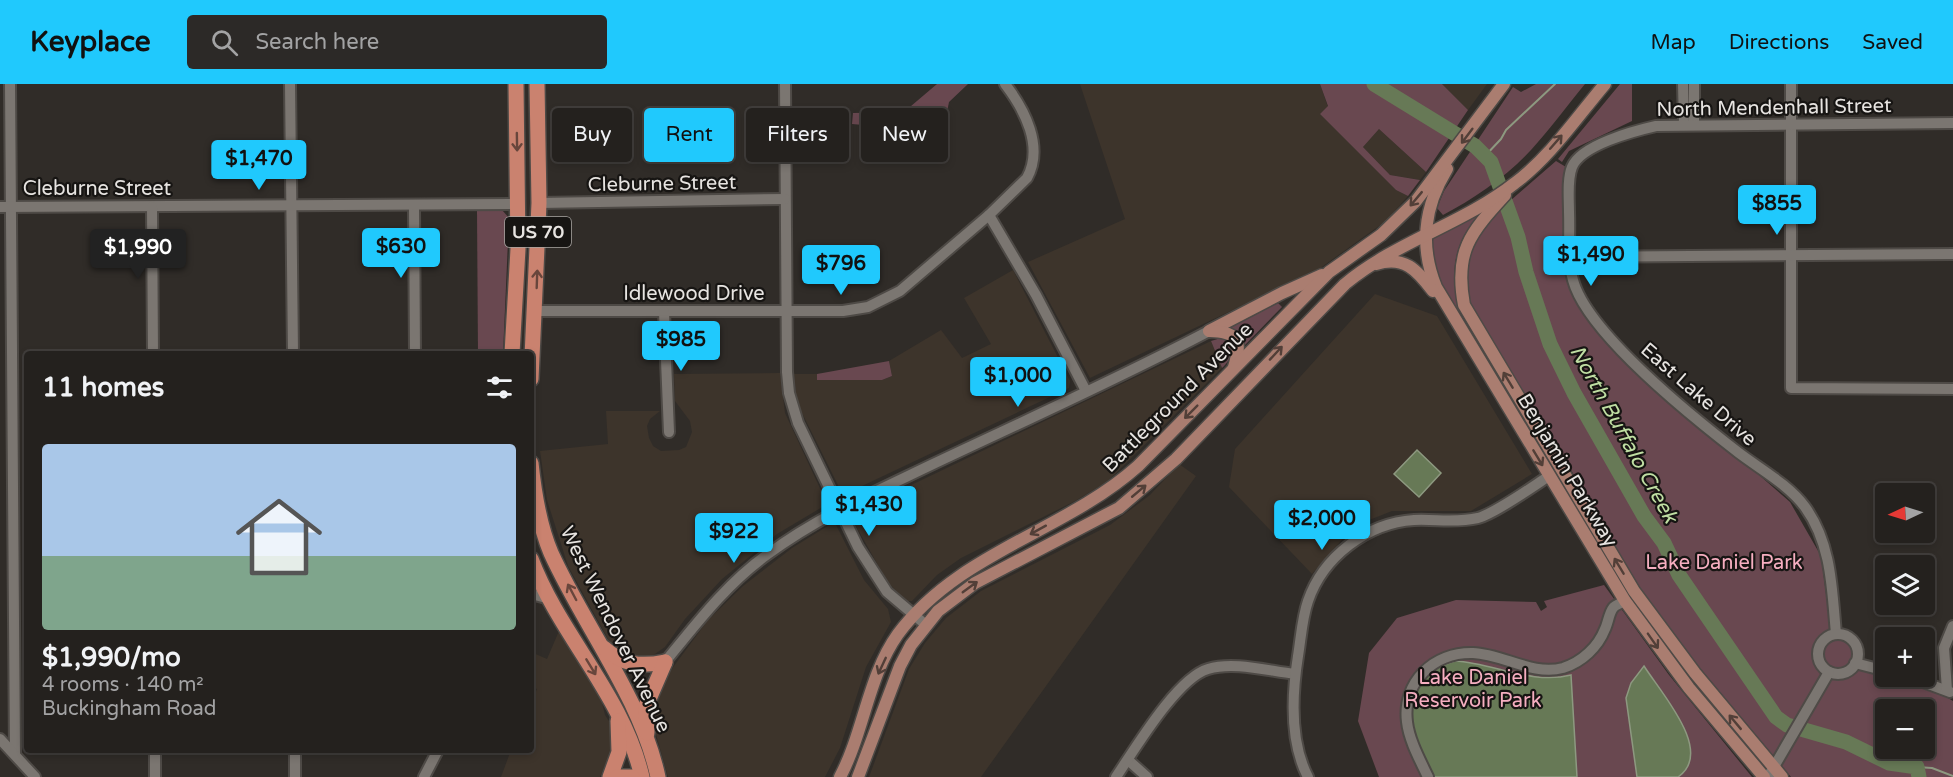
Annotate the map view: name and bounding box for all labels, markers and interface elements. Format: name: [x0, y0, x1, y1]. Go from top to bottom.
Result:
search box: [187, 15, 607, 69]
text: Keyplace: [30, 25, 151, 59]
icon: search: [208, 26, 241, 59]
text: Search here: [256, 29, 379, 55]
text: Map: [1650, 30, 1696, 55]
text: Directions: [1729, 30, 1829, 55]
text: Saved: [1862, 30, 1923, 55]
street label: North Mendenhall Street: [1656, 94, 1892, 122]
chip: Buy: [552, 108, 632, 162]
chip: Rent: [644, 108, 734, 162]
chip: Filters: [746, 108, 849, 162]
chip: New: [861, 108, 948, 162]
one-way arrow: [1461, 127, 1473, 143]
one-way arrow: [511, 132, 523, 152]
one-way arrow: [1549, 134, 1563, 150]
pin: $1,470: [210, 140, 308, 191]
text: $1,470: [225, 147, 293, 171]
street label: Cleburne Street: [588, 171, 737, 197]
street label: Cleburne Street: [23, 177, 172, 201]
pin: $855: [1741, 185, 1813, 236]
one-way arrow: [1410, 191, 1423, 207]
text: $855: [1752, 192, 1802, 216]
road number: US 70: [505, 217, 571, 247]
pin: $630: [365, 228, 437, 279]
pin: $1,990: [89, 229, 187, 280]
text: $630: [376, 235, 426, 259]
text: $1,990: [104, 236, 172, 260]
pin: $1,490: [1542, 236, 1640, 287]
text: $1,490: [1557, 243, 1625, 267]
pin: $796: [805, 245, 877, 296]
text: $796: [816, 252, 866, 276]
one-way arrow: [531, 270, 542, 290]
street label: Idlewood Drive: [623, 282, 765, 306]
street label: Battleground Avenue: [1098, 318, 1258, 478]
pin: $985: [645, 321, 717, 372]
text: $985: [656, 328, 706, 352]
street label: East Lake Drive: [1636, 338, 1761, 452]
water label: North Buffalo Creek: [1564, 341, 1684, 529]
one-way arrow: [1268, 345, 1283, 360]
pin: $1,000: [969, 357, 1067, 408]
text: $1,000: [984, 364, 1052, 388]
icon: filters: [483, 371, 516, 404]
text: 11 homes: [42, 372, 164, 403]
one-way arrow: [1501, 372, 1513, 389]
street label: Benjamin Parkway: [1512, 390, 1623, 552]
one-way arrow: [1184, 405, 1199, 420]
one-way arrow: [1532, 449, 1544, 466]
icon: home: [225, 483, 333, 591]
north arrow: [1875, 483, 1935, 543]
map controls: [1875, 483, 1935, 759]
one-way arrow: [1131, 484, 1146, 498]
pin: $1,430: [820, 486, 918, 537]
text: $1,430: [835, 493, 903, 517]
pin: $2,000: [1273, 500, 1371, 551]
text: $2,000: [1288, 507, 1356, 531]
pin: $922: [698, 513, 770, 564]
text: $922: [709, 520, 759, 544]
street label: West Wendover Avenue: [555, 522, 676, 737]
one-way arrow: [1030, 525, 1048, 536]
park label: Lake Daniel Park: [1645, 551, 1803, 575]
button: layers: [1875, 555, 1935, 615]
one-way arrow: [1612, 558, 1624, 575]
one-way arrow: [961, 581, 977, 593]
one-way arrow: [566, 584, 577, 602]
button: +: [1875, 627, 1935, 687]
one-way arrow: [1647, 632, 1659, 648]
text: $1,990/mo: [42, 642, 181, 673]
one-way arrow: [876, 656, 887, 674]
one-way arrow: [586, 658, 598, 675]
park label: Lake Daniel Reservoir Park: [1404, 666, 1542, 713]
text: 4 rooms · 140 m²: [42, 673, 204, 697]
text: Buckingham Road: [42, 697, 216, 721]
button: −: [1875, 699, 1935, 759]
one-way arrow: [1729, 714, 1742, 730]

